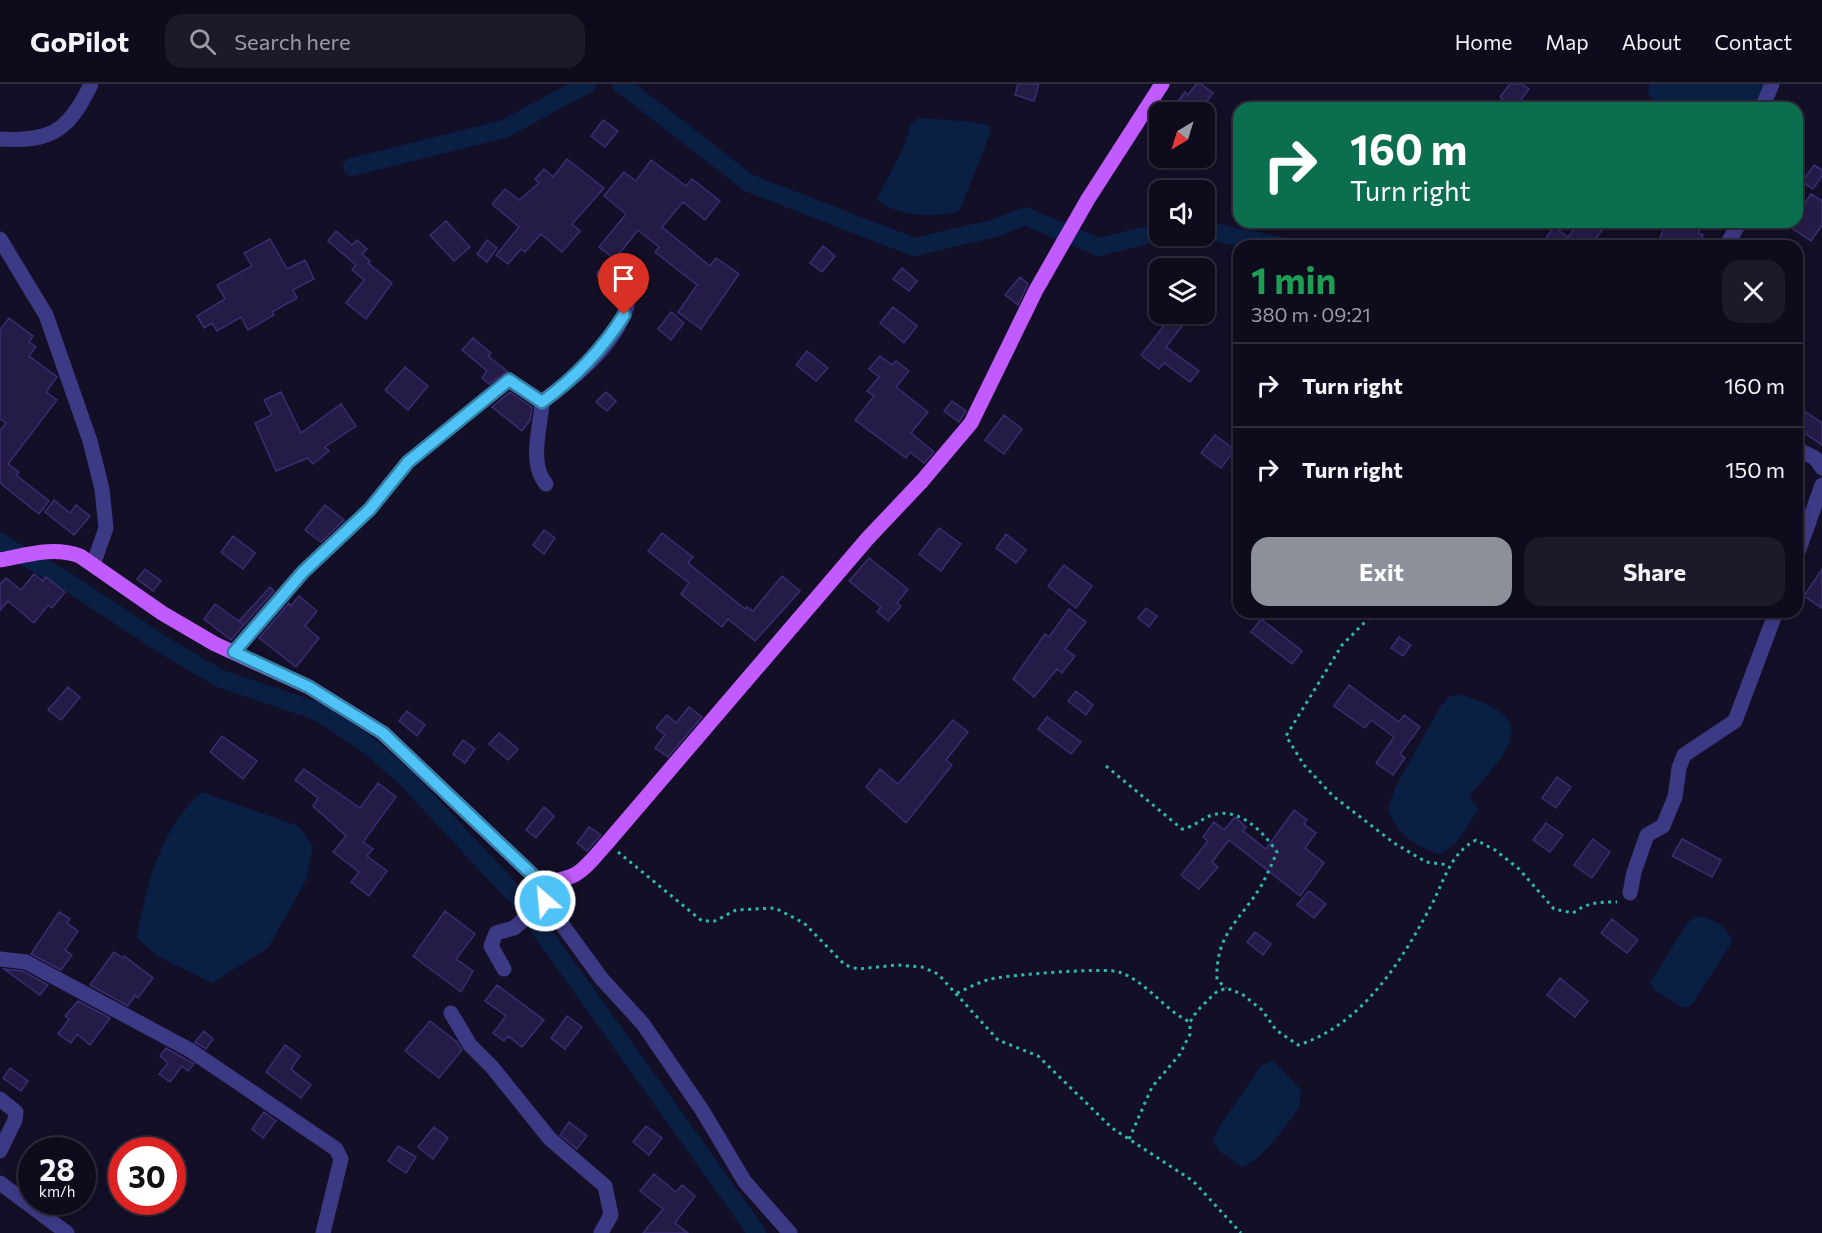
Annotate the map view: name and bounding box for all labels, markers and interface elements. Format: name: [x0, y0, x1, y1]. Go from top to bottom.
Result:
search box: [165, 14, 585, 68]
text: GoPilot: [30, 24, 129, 58]
icon: search: [186, 25, 219, 58]
text: Search here: [234, 28, 351, 55]
text: Home: [1455, 29, 1512, 54]
text: Map: [1545, 29, 1589, 54]
text: About: [1622, 29, 1681, 54]
text: Contact: [1714, 29, 1792, 54]
north arrow: [1149, 102, 1215, 168]
map controls: [1149, 102, 1215, 324]
text: 160 m: [1350, 122, 1468, 174]
icon: right: [1251, 126, 1329, 204]
text: Turn right: [1350, 174, 1470, 207]
button: sound: [1149, 180, 1215, 246]
pin: [598, 253, 649, 315]
text: 1 min: [1251, 257, 1336, 301]
button: layers: [1149, 258, 1215, 324]
button: close: [1722, 260, 1785, 323]
icon: arrive: [607, 262, 640, 295]
text: 380 m · 09:21: [1251, 302, 1371, 326]
icon: right: [1251, 369, 1284, 402]
text: Turn right: [1302, 372, 1403, 399]
text: 160 m: [1724, 372, 1785, 399]
icon: right: [1251, 453, 1284, 486]
text: Turn right: [1302, 456, 1403, 483]
text: 150 m: [1725, 456, 1785, 483]
button: Exit: [1251, 537, 1512, 606]
button: Share: [1524, 537, 1785, 606]
position arrow: [513, 869, 577, 933]
speed limit sign: 30: [108, 1137, 186, 1215]
text: 28: [39, 1150, 75, 1187]
text: km/h: [39, 1182, 75, 1200]

